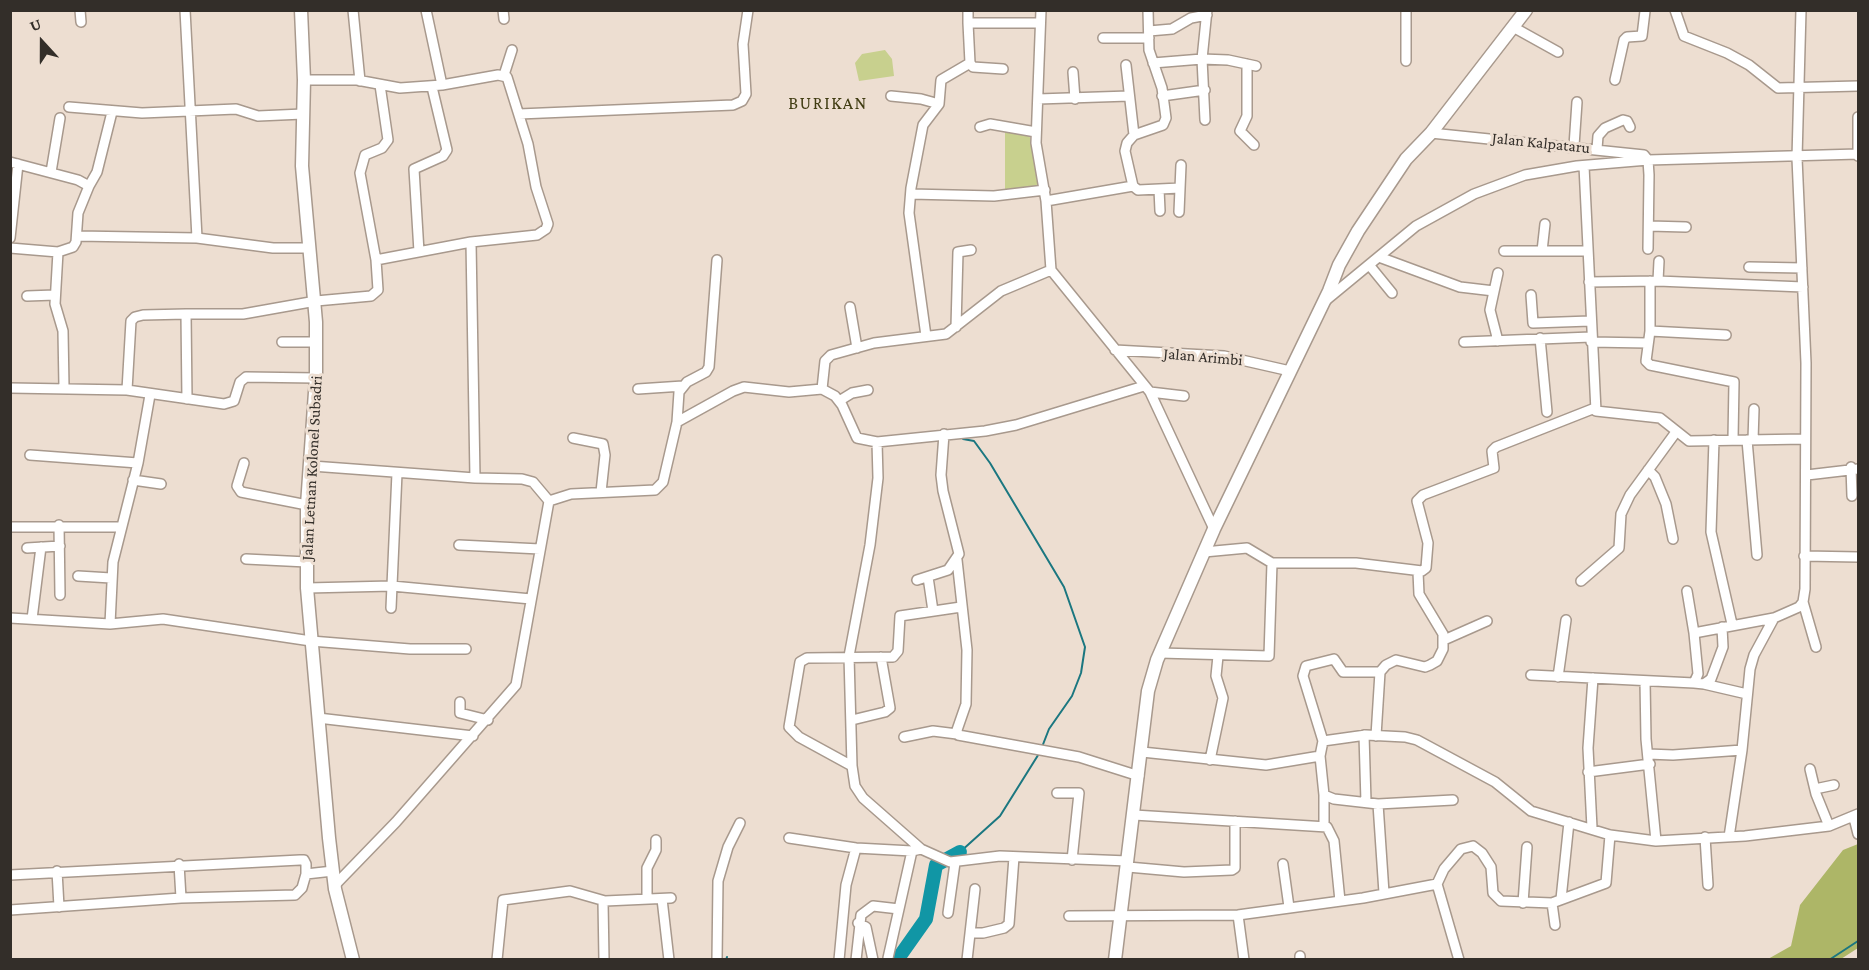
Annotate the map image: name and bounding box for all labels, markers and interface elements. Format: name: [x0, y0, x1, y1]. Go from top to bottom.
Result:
north arrow: [12, 12, 72, 72]
text: U: [27, 15, 44, 35]
district label: BURIKAN: [788, 92, 868, 114]
street label: Jalan Kalpataru: [1491, 128, 1591, 158]
street label: Jalan Arimbi: [1163, 344, 1243, 370]
street label: Jalan Letnan Kolonel Subadri: [298, 375, 326, 561]

